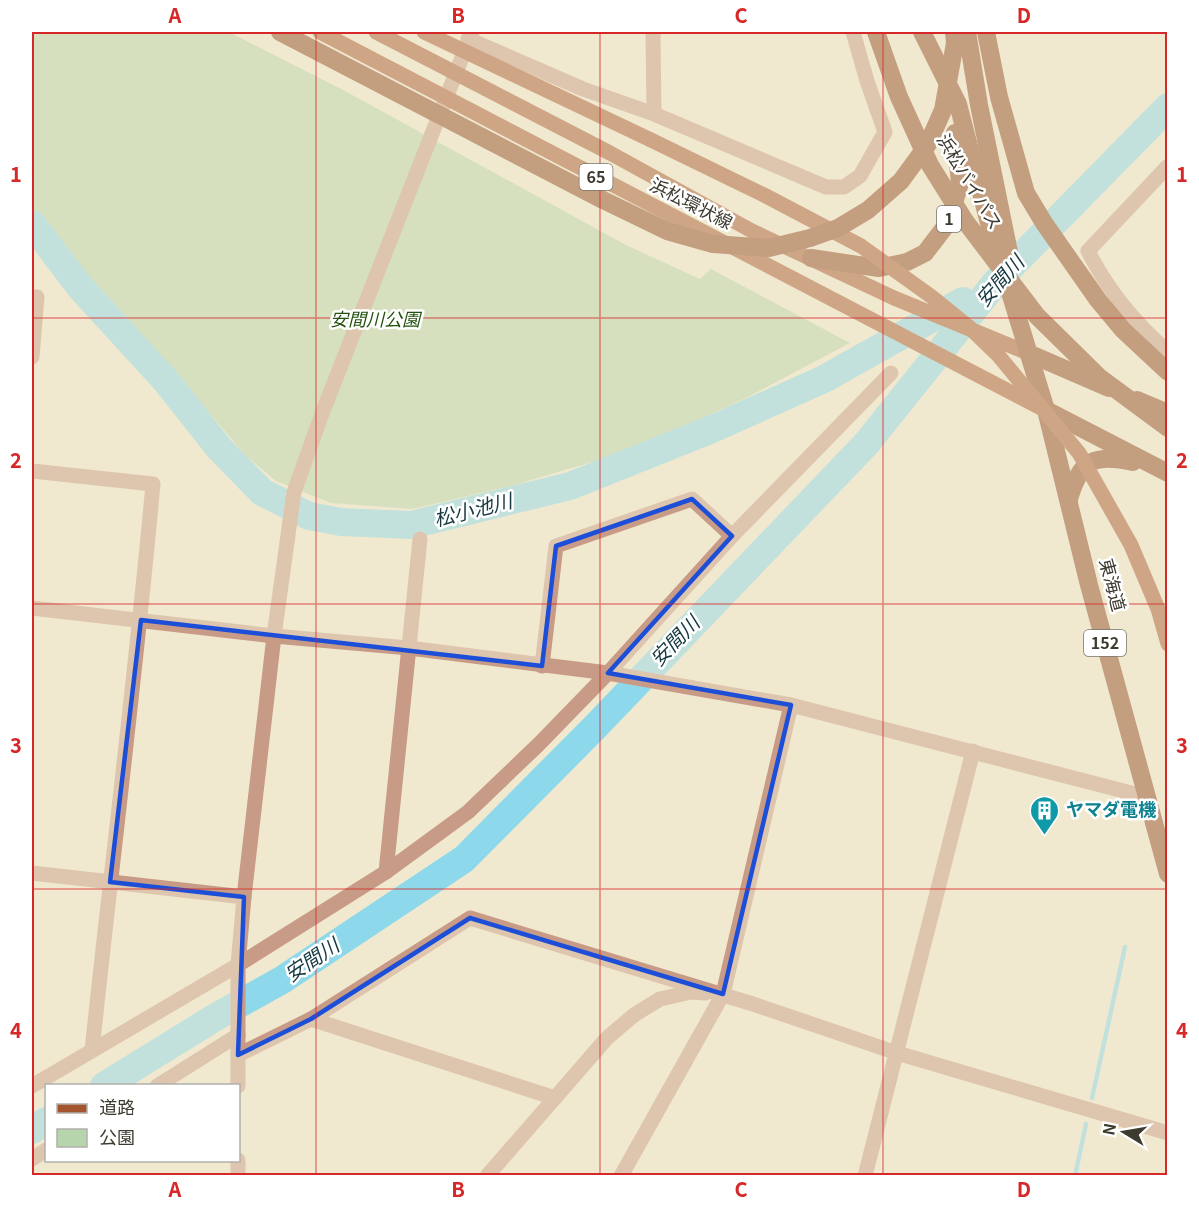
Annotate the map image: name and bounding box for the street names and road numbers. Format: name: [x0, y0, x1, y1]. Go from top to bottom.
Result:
street label: 浜松バイパス: [932, 128, 1010, 234]
road number: 65: [580, 164, 612, 190]
street label: 浜松環状線: [646, 170, 738, 234]
road number: 1: [937, 206, 961, 232]
street label: 東海道: [1094, 555, 1133, 614]
road number: 152: [1084, 630, 1126, 656]

